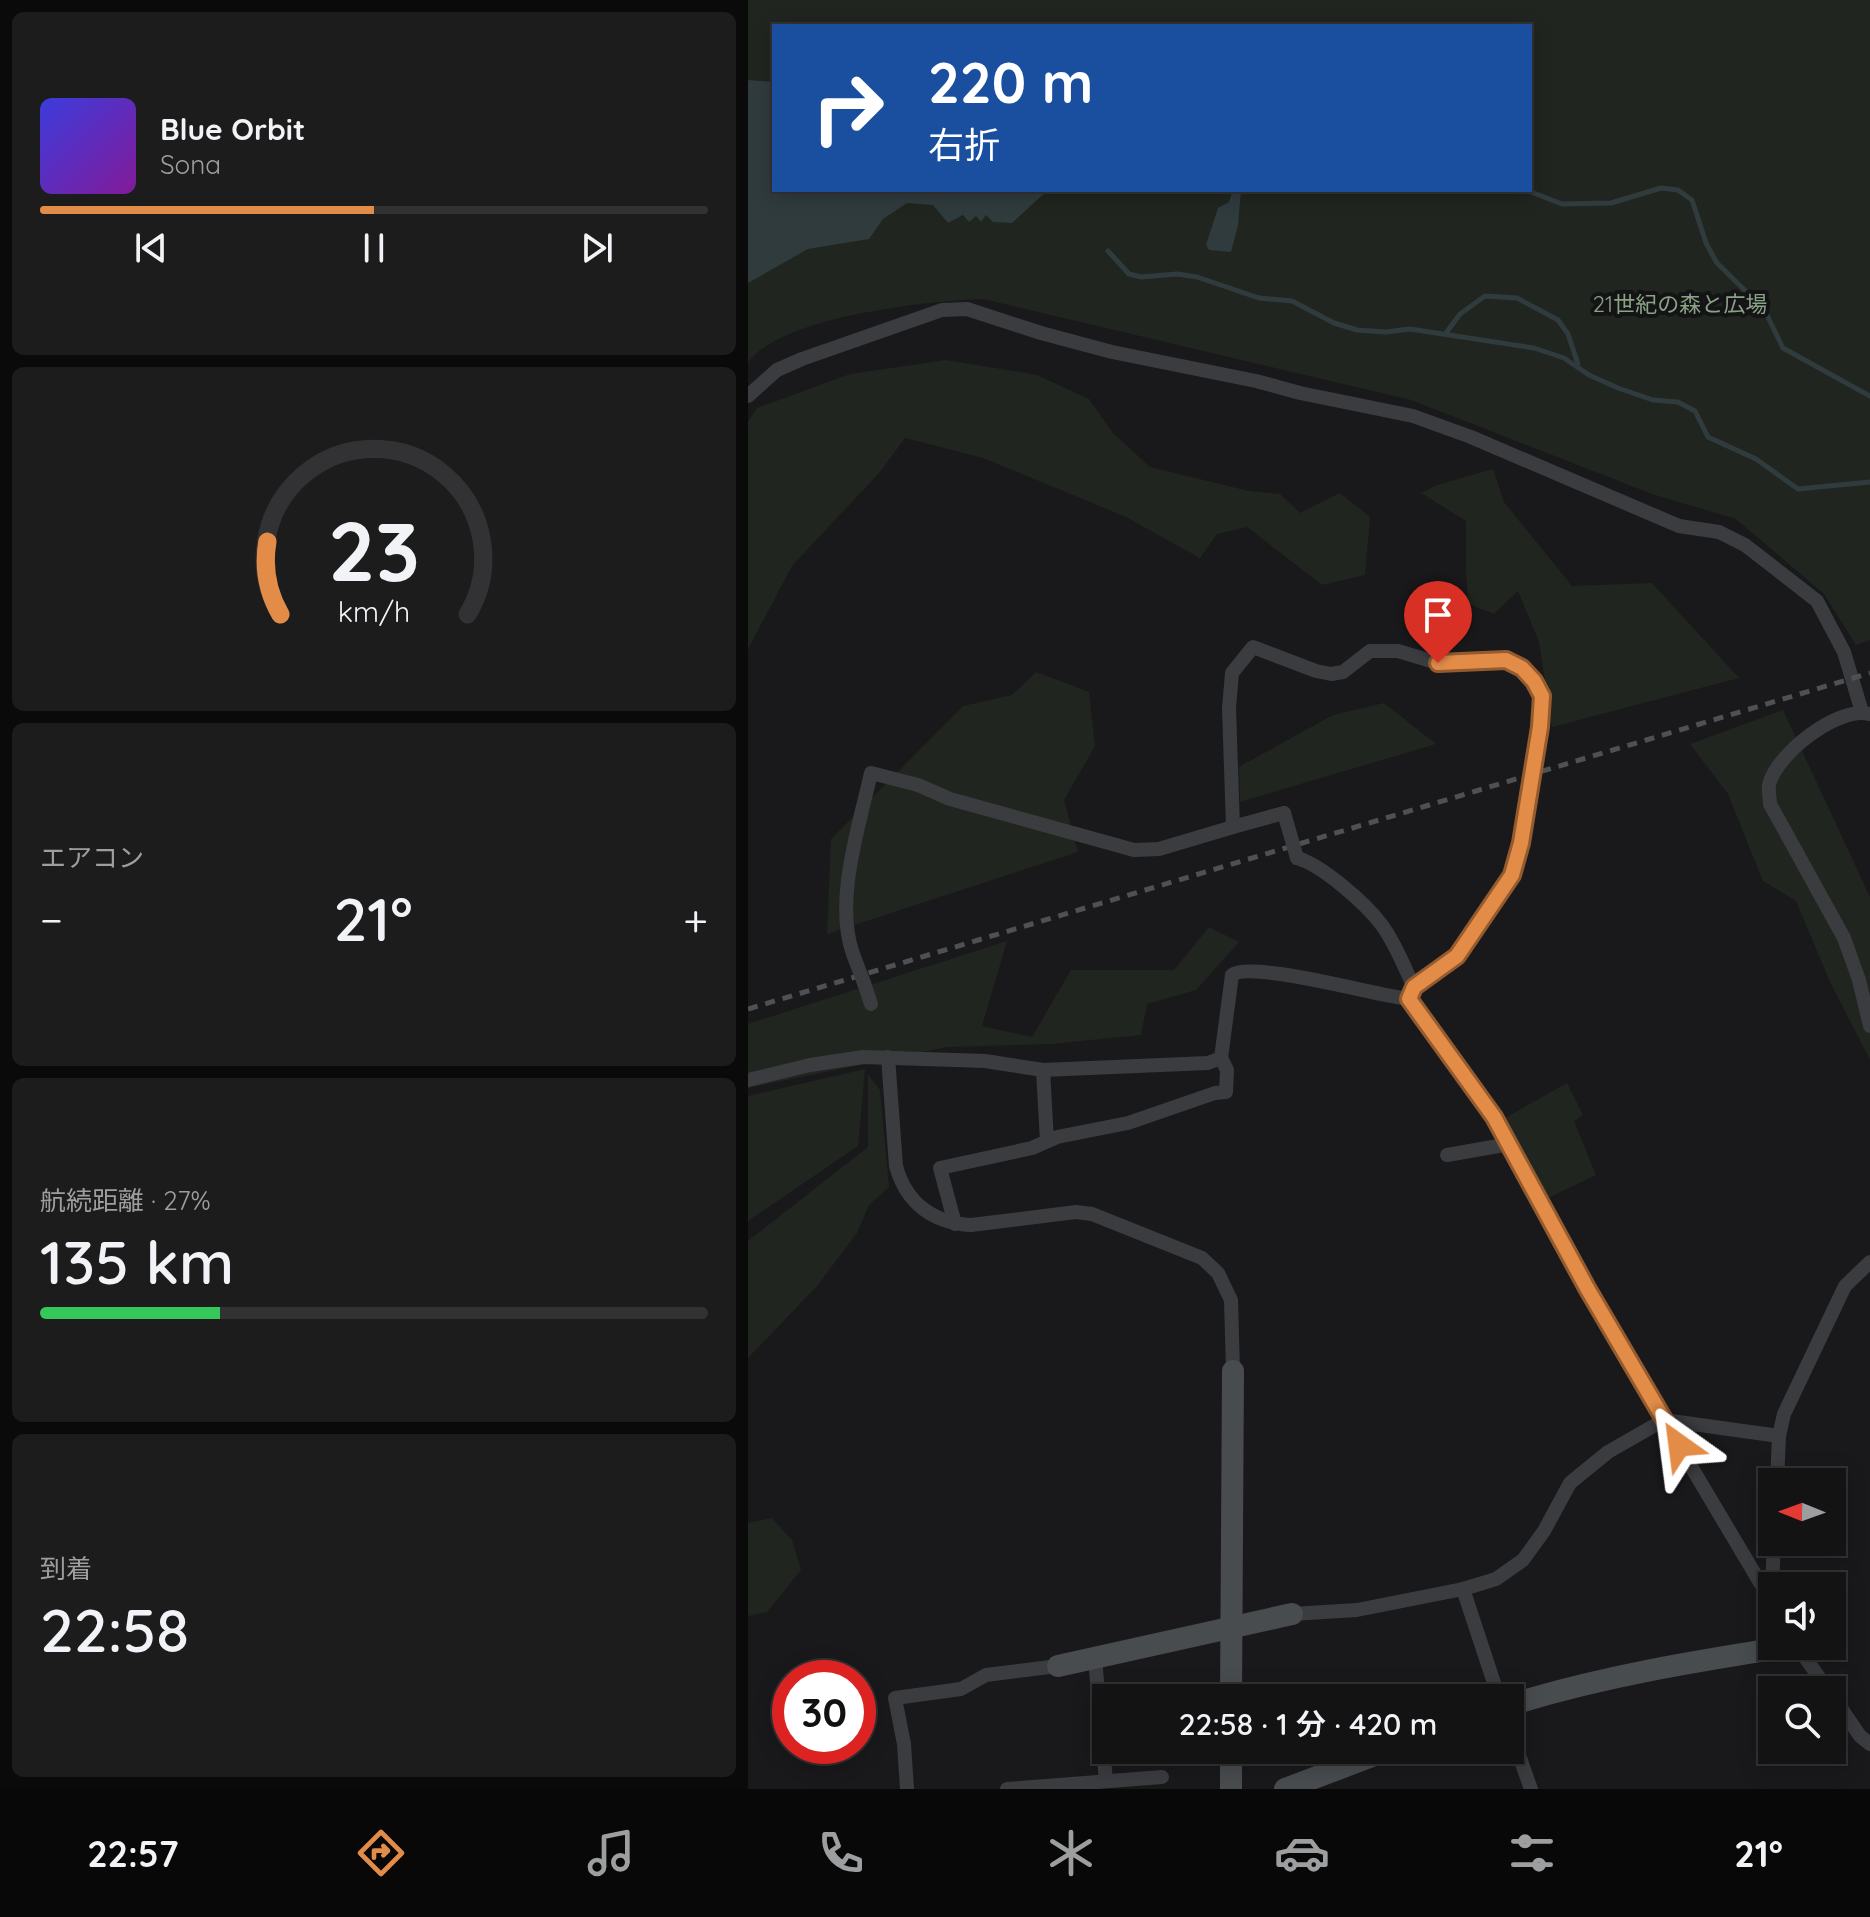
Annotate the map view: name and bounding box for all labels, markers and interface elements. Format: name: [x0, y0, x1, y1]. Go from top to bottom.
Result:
text: 220 m: [928, 47, 1093, 117]
icon: right: [796, 56, 900, 160]
text: Blue Orbit: [160, 110, 305, 148]
text: 右折: [928, 122, 1000, 167]
text: Sona: [160, 148, 221, 181]
icon: previous: [129, 226, 173, 270]
icon: pause: [352, 226, 396, 270]
icon: next: [575, 226, 619, 270]
park label: 21世紀の森と広場: [1593, 290, 1767, 318]
text: 23: [328, 498, 420, 602]
pin: [1404, 581, 1472, 663]
text: km/h: [338, 593, 410, 629]
icon: arrive: [1416, 593, 1460, 637]
text: エアコン: [40, 841, 144, 874]
text: 21°: [333, 881, 413, 956]
text: −: [40, 892, 63, 947]
text: +: [683, 892, 708, 947]
text: 航続距離 · 27%: [40, 1184, 211, 1217]
text: 135 km: [40, 1224, 234, 1299]
position arrow: [1637, 1403, 1721, 1487]
north arrow: [1758, 1468, 1846, 1556]
map controls: [1758, 1468, 1846, 1764]
text: 到着: [40, 1552, 92, 1585]
button: sound: [1758, 1572, 1846, 1660]
text: 22:58: [40, 1592, 189, 1667]
speed limit sign: 30: [772, 1660, 876, 1764]
button: search: [1758, 1676, 1846, 1764]
text: 22:58 · 1 分 · 420 m: [1179, 1705, 1437, 1743]
icon: directions: [353, 1825, 409, 1881]
icon: music: [583, 1825, 639, 1881]
icon: phone: [813, 1825, 869, 1881]
icon: climate: [1043, 1825, 1099, 1881]
icon: car: [1274, 1825, 1330, 1881]
icon: filters: [1504, 1825, 1560, 1881]
text: 22:57: [87, 1831, 178, 1876]
text: 21°: [1734, 1831, 1783, 1876]

